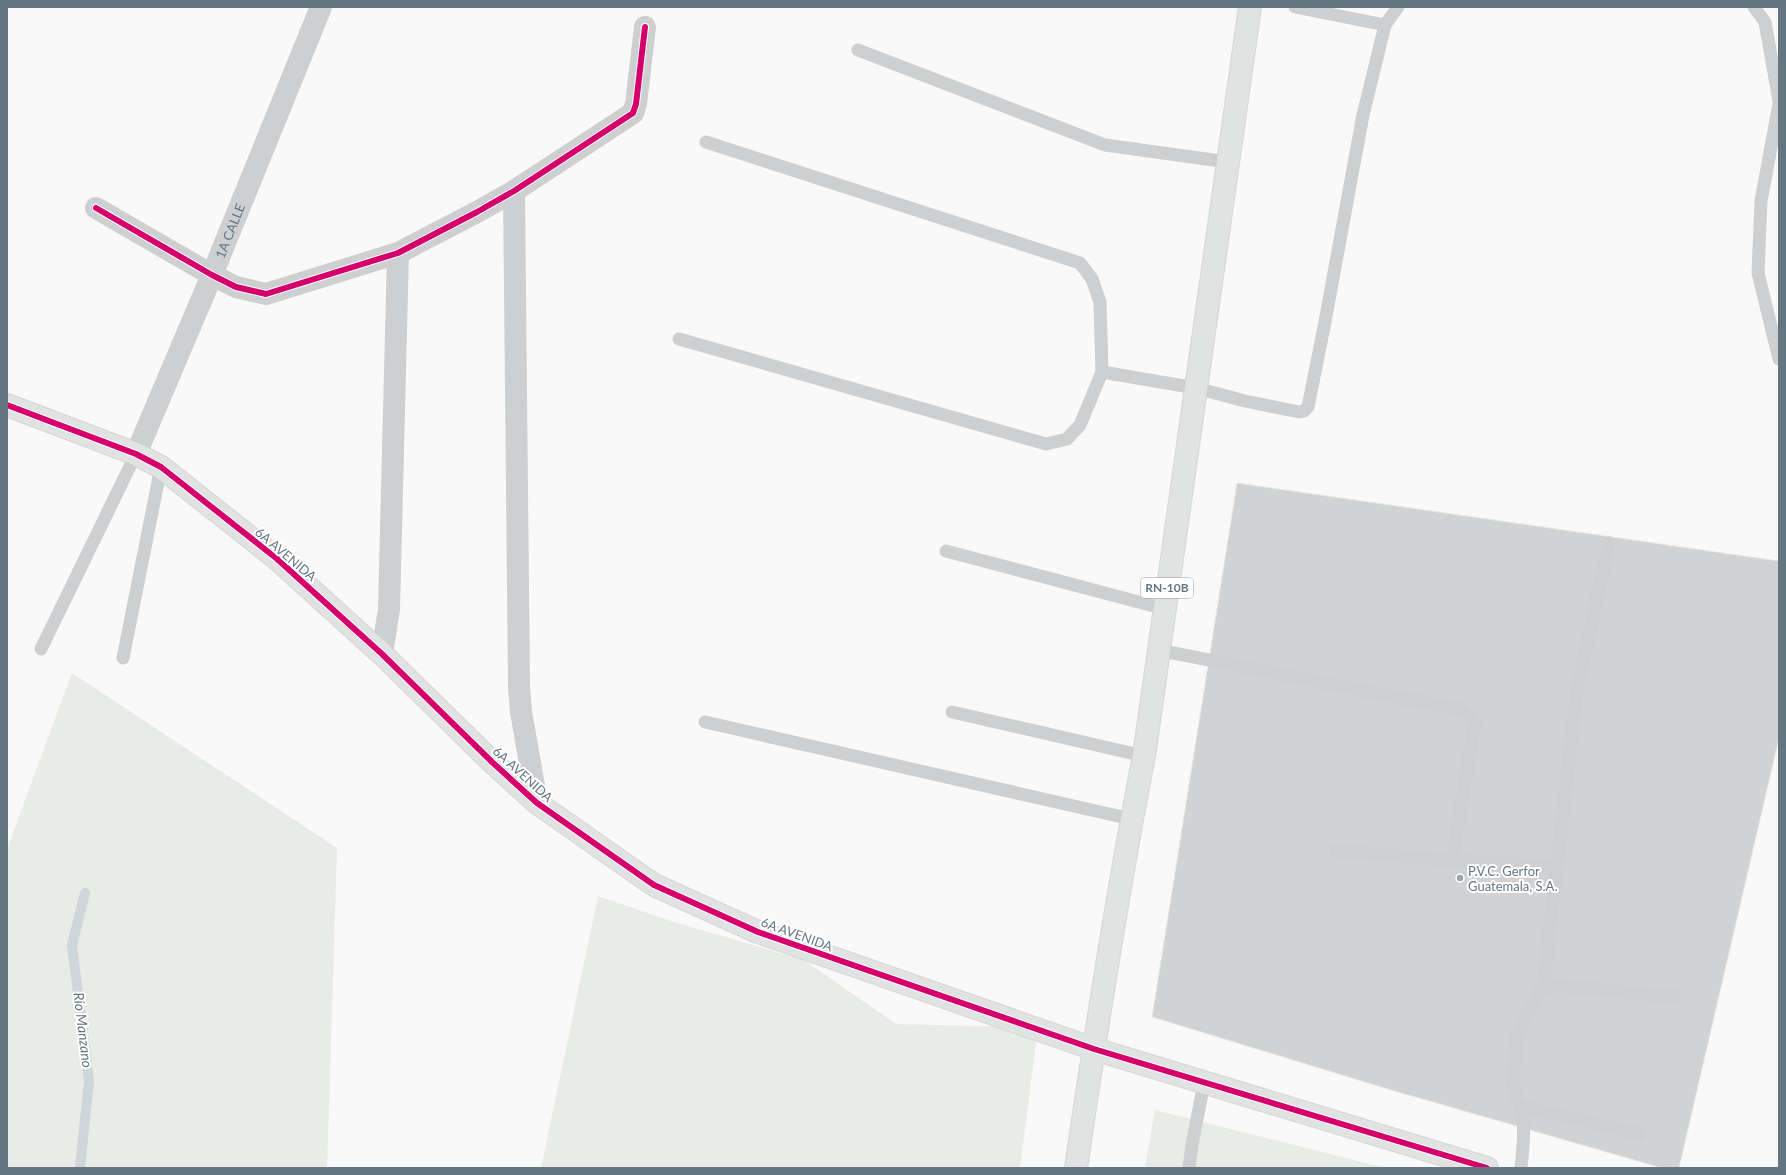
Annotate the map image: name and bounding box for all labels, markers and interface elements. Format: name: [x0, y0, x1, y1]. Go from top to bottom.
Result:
street label: 1A CALLE: [212, 201, 248, 261]
street label: 6A AVENIDA: [252, 524, 320, 584]
road number: RN-10B: [1141, 578, 1193, 598]
street label: 6A AVENIDA: [490, 743, 556, 805]
place label: P.V.C. Gerfor Guatemala, S.A.: [1468, 863, 1557, 894]
marker: P.V.C. Gerfor Guatemala, S.A.: [1455, 873, 1465, 883]
street label: 6A AVENIDA: [759, 914, 835, 954]
water label: Río Manzano: [70, 991, 97, 1069]

